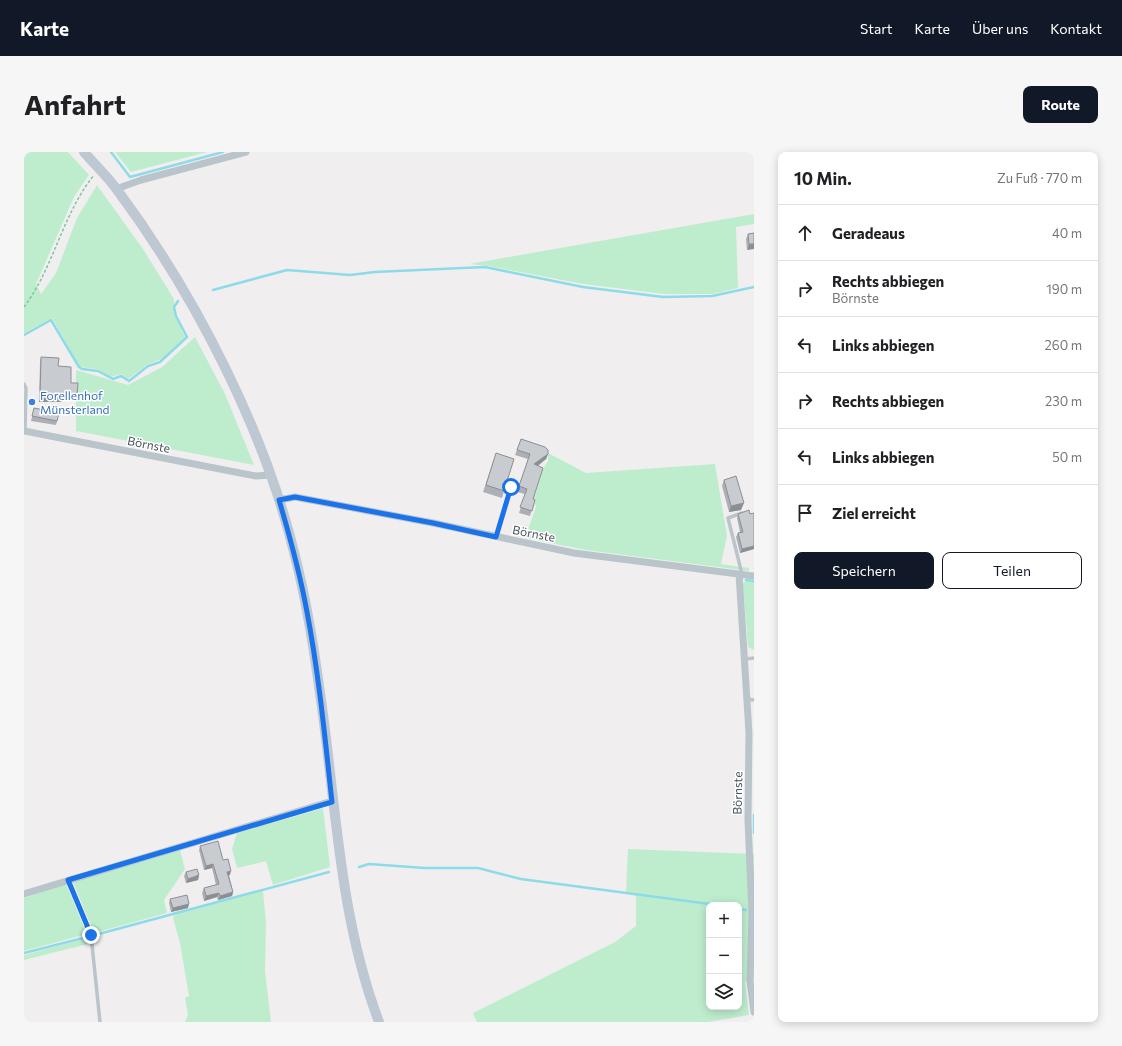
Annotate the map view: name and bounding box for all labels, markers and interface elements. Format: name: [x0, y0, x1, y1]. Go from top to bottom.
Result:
text: Karte: [20, 17, 69, 40]
text: Start: [860, 20, 893, 37]
text: Karte: [915, 20, 950, 37]
text: Über uns: [972, 20, 1028, 37]
text: Kontakt: [1050, 20, 1102, 37]
button: Route: [1023, 86, 1098, 123]
text: Anfahrt: [24, 87, 126, 121]
text: 10 Min.: [794, 168, 852, 189]
text: Zu Fuß · 770 m: [997, 170, 1082, 186]
icon: ahead: [794, 222, 816, 244]
text: Geradeaus: [832, 224, 905, 242]
text: 40 m: [1052, 225, 1082, 241]
text: Rechts abbiegen: [832, 272, 944, 290]
icon: right: [794, 278, 816, 300]
text: 190 m: [1046, 281, 1082, 297]
text: Börnste: [832, 290, 879, 306]
icon: left: [794, 334, 816, 356]
text: Links abbiegen: [832, 336, 934, 354]
text: 260 m: [1045, 337, 1082, 353]
place label: Forellenhof Münsterland: [40, 388, 110, 416]
icon: right: [794, 390, 816, 412]
text: Rechts abbiegen: [832, 392, 944, 410]
text: 230 m: [1045, 393, 1082, 409]
marker: Forellenhof Münsterland: [27, 397, 37, 407]
street label: Börnste: [126, 433, 172, 455]
icon: left: [794, 446, 816, 468]
text: Links abbiegen: [832, 448, 934, 466]
text: 50 m: [1052, 449, 1082, 465]
route start: [502, 478, 520, 496]
icon: arrive: [794, 502, 816, 524]
text: Ziel erreicht: [832, 504, 916, 522]
street label: Börnste: [511, 522, 557, 544]
button: Speichern: [794, 552, 934, 589]
button: Teilen: [942, 552, 1082, 589]
street label: Börnste: [730, 771, 744, 815]
map controls: [706, 902, 742, 1010]
button: +: [706, 902, 742, 938]
route end: [82, 926, 100, 944]
button: −: [706, 938, 742, 974]
button: layers: [706, 974, 742, 1010]

